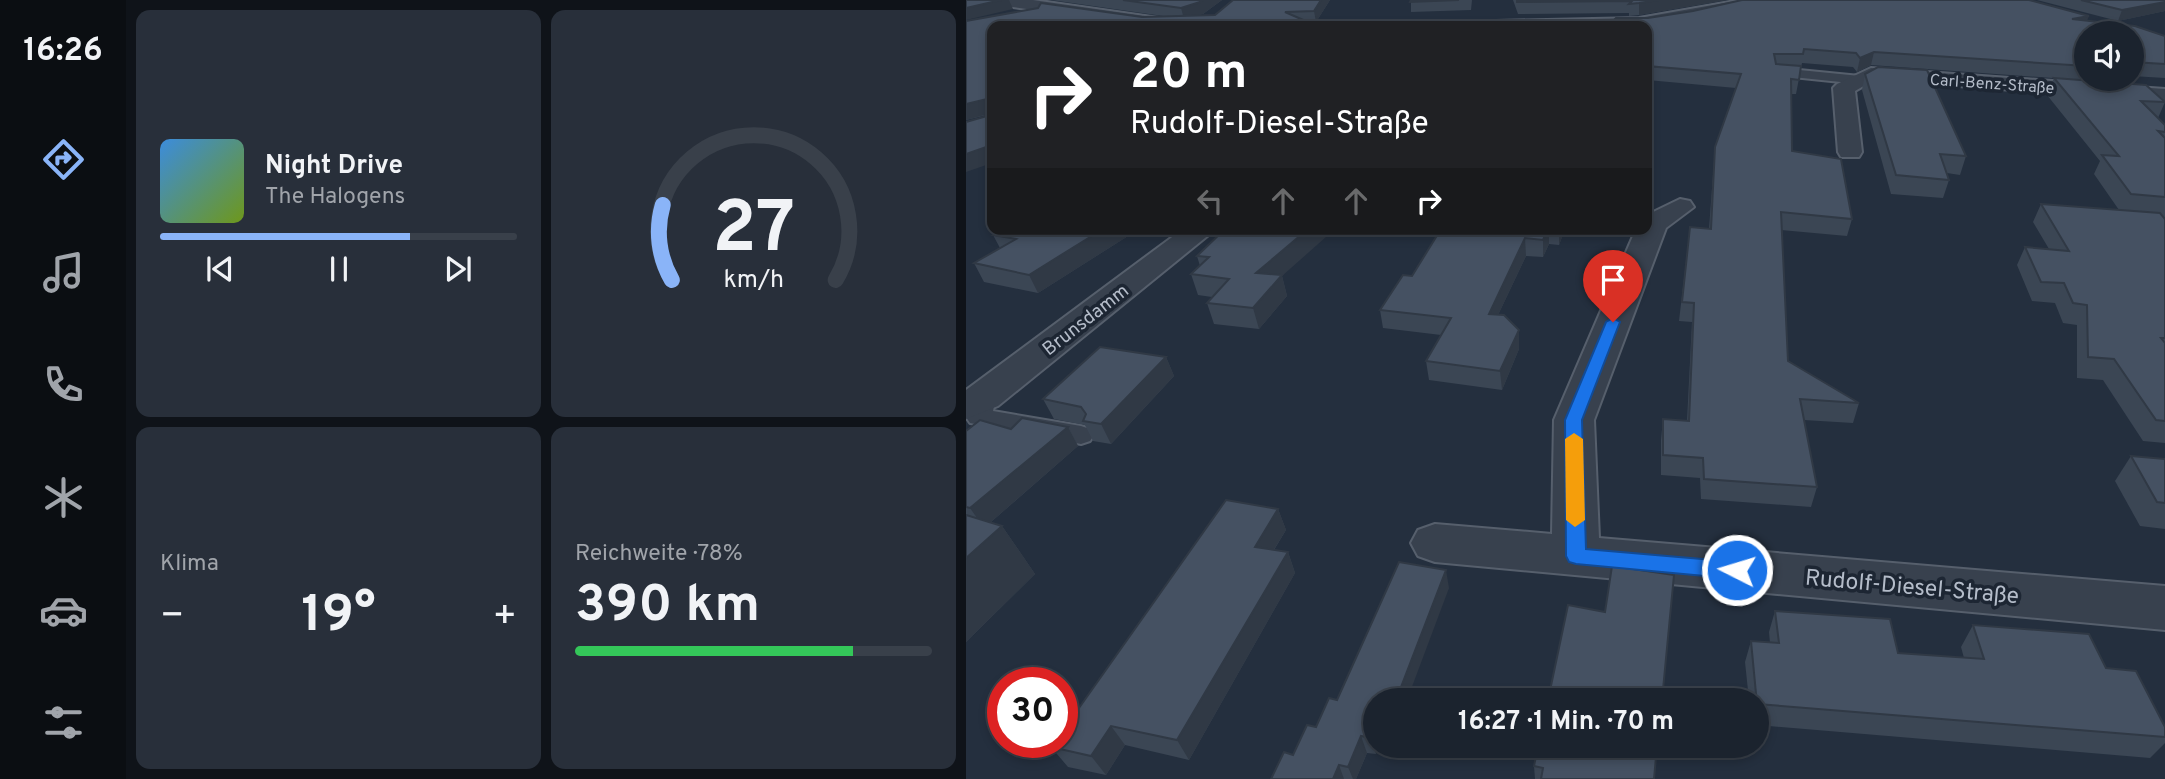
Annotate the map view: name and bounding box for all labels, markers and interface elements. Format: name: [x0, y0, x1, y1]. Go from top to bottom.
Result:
map controls: [2074, 21, 2144, 91]
button: sound: [2074, 21, 2144, 91]
text: 16:26: [23, 32, 103, 72]
text: 20 m: [1130, 44, 1247, 106]
icon: right: [1015, 49, 1106, 140]
street label: Carl-Benz-Straße: [1929, 71, 2055, 99]
text: Rudolf-Diesel-Straße: [1130, 105, 1429, 145]
icon: directions: [39, 135, 88, 184]
text: Night Drive: [265, 150, 403, 183]
icon: left: [1191, 182, 1229, 220]
icon: ahead: [1264, 182, 1302, 220]
icon: ahead: [1337, 182, 1375, 220]
icon: right: [1410, 182, 1448, 220]
text: The Halogens: [265, 183, 405, 212]
text: 27: [712, 186, 795, 278]
icon: music: [39, 248, 88, 297]
icon: previous: [201, 250, 239, 288]
icon: pause: [320, 250, 358, 288]
icon: next: [439, 250, 477, 288]
pin: [1583, 250, 1643, 322]
icon: arrive: [1594, 261, 1632, 299]
text: km/h: [723, 265, 784, 297]
street label: Brunsdamm: [1038, 279, 1134, 362]
icon: phone: [39, 360, 88, 409]
icon: climate: [39, 473, 88, 522]
position arrow: [1700, 533, 1774, 607]
text: Reichweite · 78%: [575, 540, 743, 569]
text: Klima: [160, 550, 219, 579]
street label: Rudolf-Diesel-Straße: [1804, 565, 2020, 612]
text: 390 km: [575, 574, 760, 640]
text: 19°: [301, 584, 376, 650]
icon: car: [39, 586, 88, 635]
text: −: [160, 593, 185, 642]
text: +: [492, 593, 517, 642]
speed limit sign: 30: [987, 667, 1078, 758]
icon: filters: [39, 698, 88, 747]
text: 16:27 · 1 Min. · 70 m: [1458, 706, 1674, 739]

